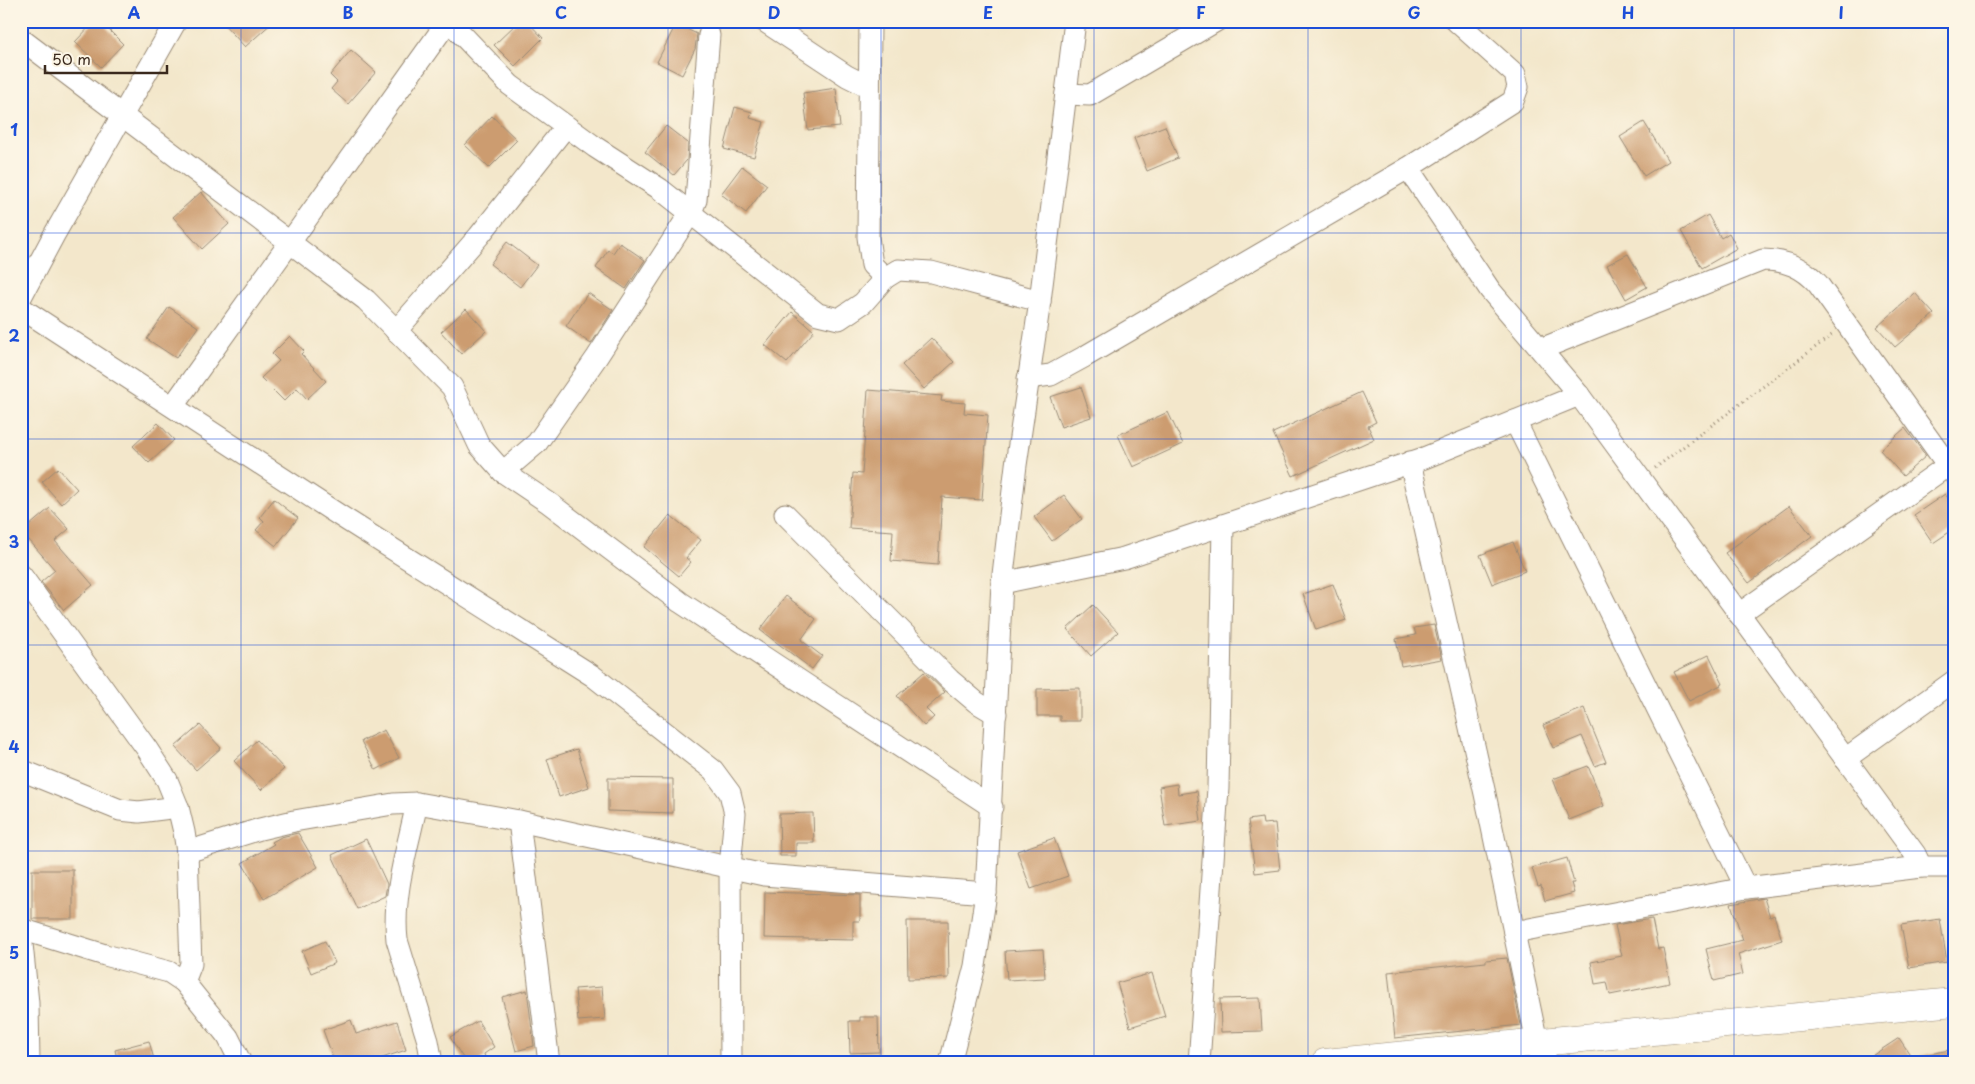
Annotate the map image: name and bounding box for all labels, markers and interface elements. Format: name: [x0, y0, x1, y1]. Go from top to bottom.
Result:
text: A: [128, 0, 141, 24]
text: B: [343, 0, 354, 24]
text: C: [555, 0, 567, 24]
text: D: [768, 0, 780, 24]
text: E: [983, 0, 993, 24]
text: F: [1196, 0, 1206, 24]
text: G: [1407, 0, 1421, 24]
text: H: [1622, 0, 1634, 24]
text: I: [1838, 0, 1844, 24]
scale bar: [45, 42, 168, 74]
text: 50 m: [52, 47, 91, 70]
text: 1: [10, 117, 18, 141]
text: 2: [8, 323, 20, 347]
text: 3: [9, 529, 19, 553]
text: 4: [9, 734, 20, 758]
text: 5: [9, 940, 19, 964]

